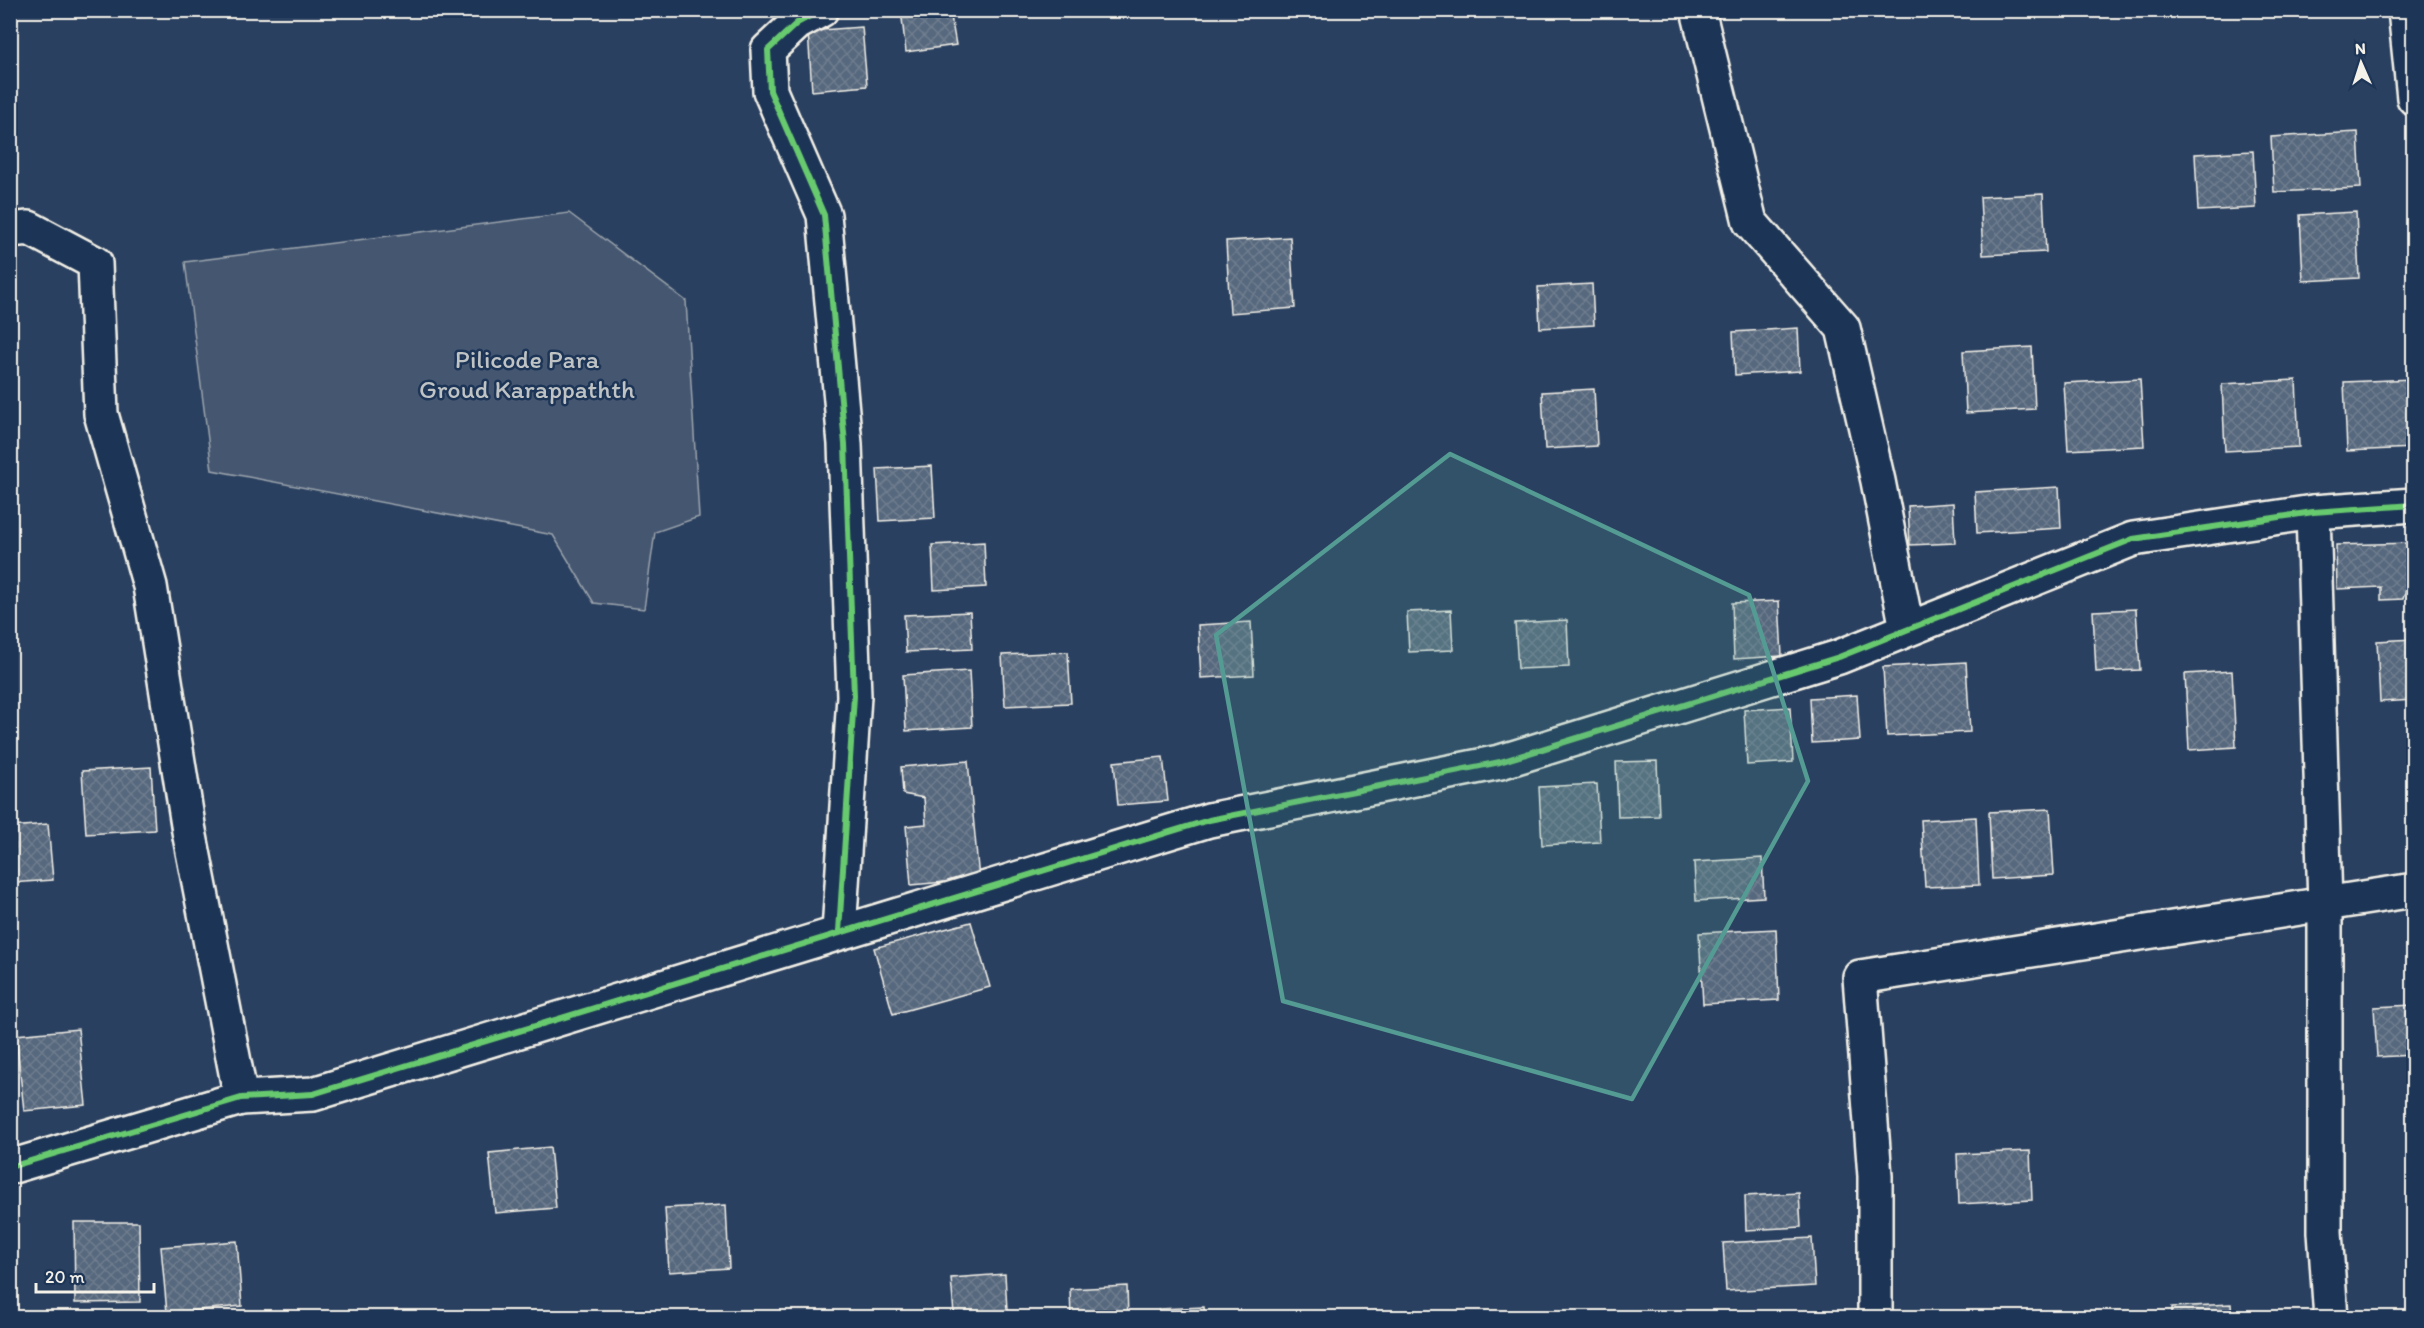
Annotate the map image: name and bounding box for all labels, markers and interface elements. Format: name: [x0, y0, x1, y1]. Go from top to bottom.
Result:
north arrow: [2331, 33, 2391, 93]
text: N: [2354, 39, 2366, 58]
park label: Pilicode Para Groud Karappathth: [419, 343, 635, 405]
scale bar: [36, 1256, 154, 1294]
text: 20 m: [45, 1266, 85, 1288]

